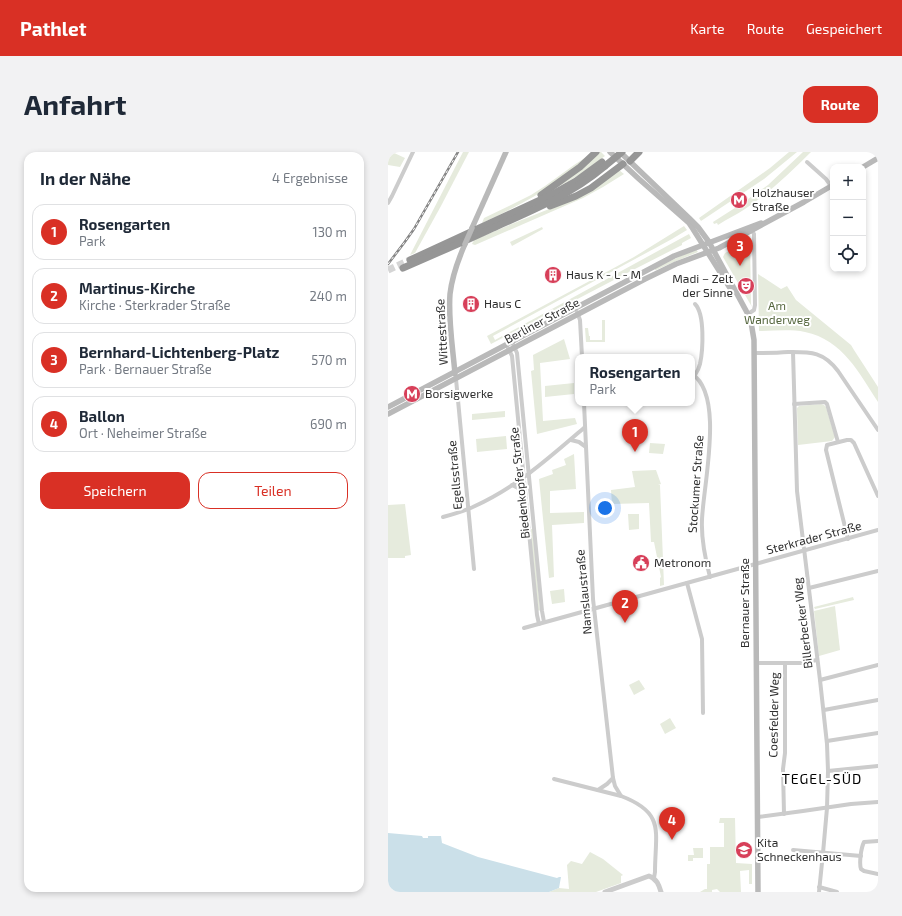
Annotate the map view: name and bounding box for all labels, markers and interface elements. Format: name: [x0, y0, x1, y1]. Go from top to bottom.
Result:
text: Pathlet: [20, 17, 86, 40]
text: Karte: [690, 20, 725, 37]
text: Route: [747, 20, 784, 37]
text: Gespeichert: [806, 20, 882, 37]
button: Route: [803, 86, 878, 123]
text: Anfahrt: [24, 87, 127, 121]
map controls: [830, 164, 866, 272]
button: +: [830, 164, 866, 200]
text: In der Nähe: [40, 168, 131, 188]
text: 4 Ergebnisse: [272, 170, 348, 186]
place label: Holzhauser Straße: [752, 185, 814, 213]
metro station icon: Holzhauser Straße: [729, 190, 749, 210]
button: −: [830, 200, 866, 236]
text: Rosengarten: [79, 215, 170, 233]
text: 1: [51, 224, 57, 240]
text: 130 m: [312, 224, 347, 240]
text: Park: [79, 233, 106, 249]
pin: 3: [727, 233, 753, 266]
button: locate: [830, 236, 866, 272]
building icon: Haus K - L - M: [543, 265, 563, 285]
place label: Haus K - L - M: [566, 267, 641, 281]
place label: Madi – Zelt der Sinne: [672, 271, 733, 299]
theatre icon: Madi – Zelt der Sinne: [736, 276, 756, 296]
text: Martinus-Kirche: [79, 279, 195, 297]
text: 2: [50, 288, 58, 304]
text: 240 m: [310, 288, 347, 304]
building icon: Haus C: [461, 294, 481, 314]
street label: Berliner Straße: [502, 294, 581, 346]
place label: Haus C: [484, 296, 521, 310]
text: Kirche · Sterkrader Straße: [79, 297, 231, 313]
street label: Wittestraße: [432, 298, 450, 366]
park label: Am Wanderweg: [744, 298, 810, 326]
text: Bernhard-Lichtenberg-Platz: [79, 343, 279, 361]
text: 3: [50, 352, 58, 368]
text: 570 m: [311, 352, 347, 368]
popup: [575, 354, 695, 406]
text: Park · Bernauer Straße: [79, 361, 212, 377]
text: Rosengarten: [589, 363, 681, 381]
text: Park: [589, 381, 616, 397]
metro station icon: Borsigwerke: [402, 384, 422, 404]
place label: Borsigwerke: [425, 386, 493, 400]
text: Ballon: [79, 407, 125, 425]
text: 4: [50, 416, 58, 432]
text: 690 m: [310, 416, 347, 432]
pin: 1: [622, 419, 648, 452]
text: Ort · Neheimer Straße: [79, 425, 207, 441]
street label: Biedenkopfer Straße: [506, 427, 532, 540]
street label: Stockumer Straße: [685, 434, 705, 533]
street label: Egellsstraße: [444, 440, 464, 510]
button: Speichern: [40, 472, 190, 509]
button: Teilen: [198, 472, 348, 509]
your location: [595, 498, 615, 518]
street label: Sterkrader Straße: [765, 518, 863, 556]
street label: Namslaustraße: [572, 549, 594, 635]
public building icon: Metronom: [631, 553, 651, 573]
place label: Metronom: [654, 555, 711, 569]
street label: Bernauer Straße: [737, 558, 751, 648]
street label: Billerbecker Weg: [789, 576, 815, 669]
pin: 2: [612, 590, 638, 623]
street label: Coesfelder Weg: [765, 672, 781, 758]
district label: TEGEL-SÜD: [782, 770, 862, 787]
pin: 4: [659, 807, 685, 840]
place label: Kita Schneckenhaus: [757, 835, 842, 863]
school or university icon: Kita Schneckenhaus: [734, 840, 754, 860]

